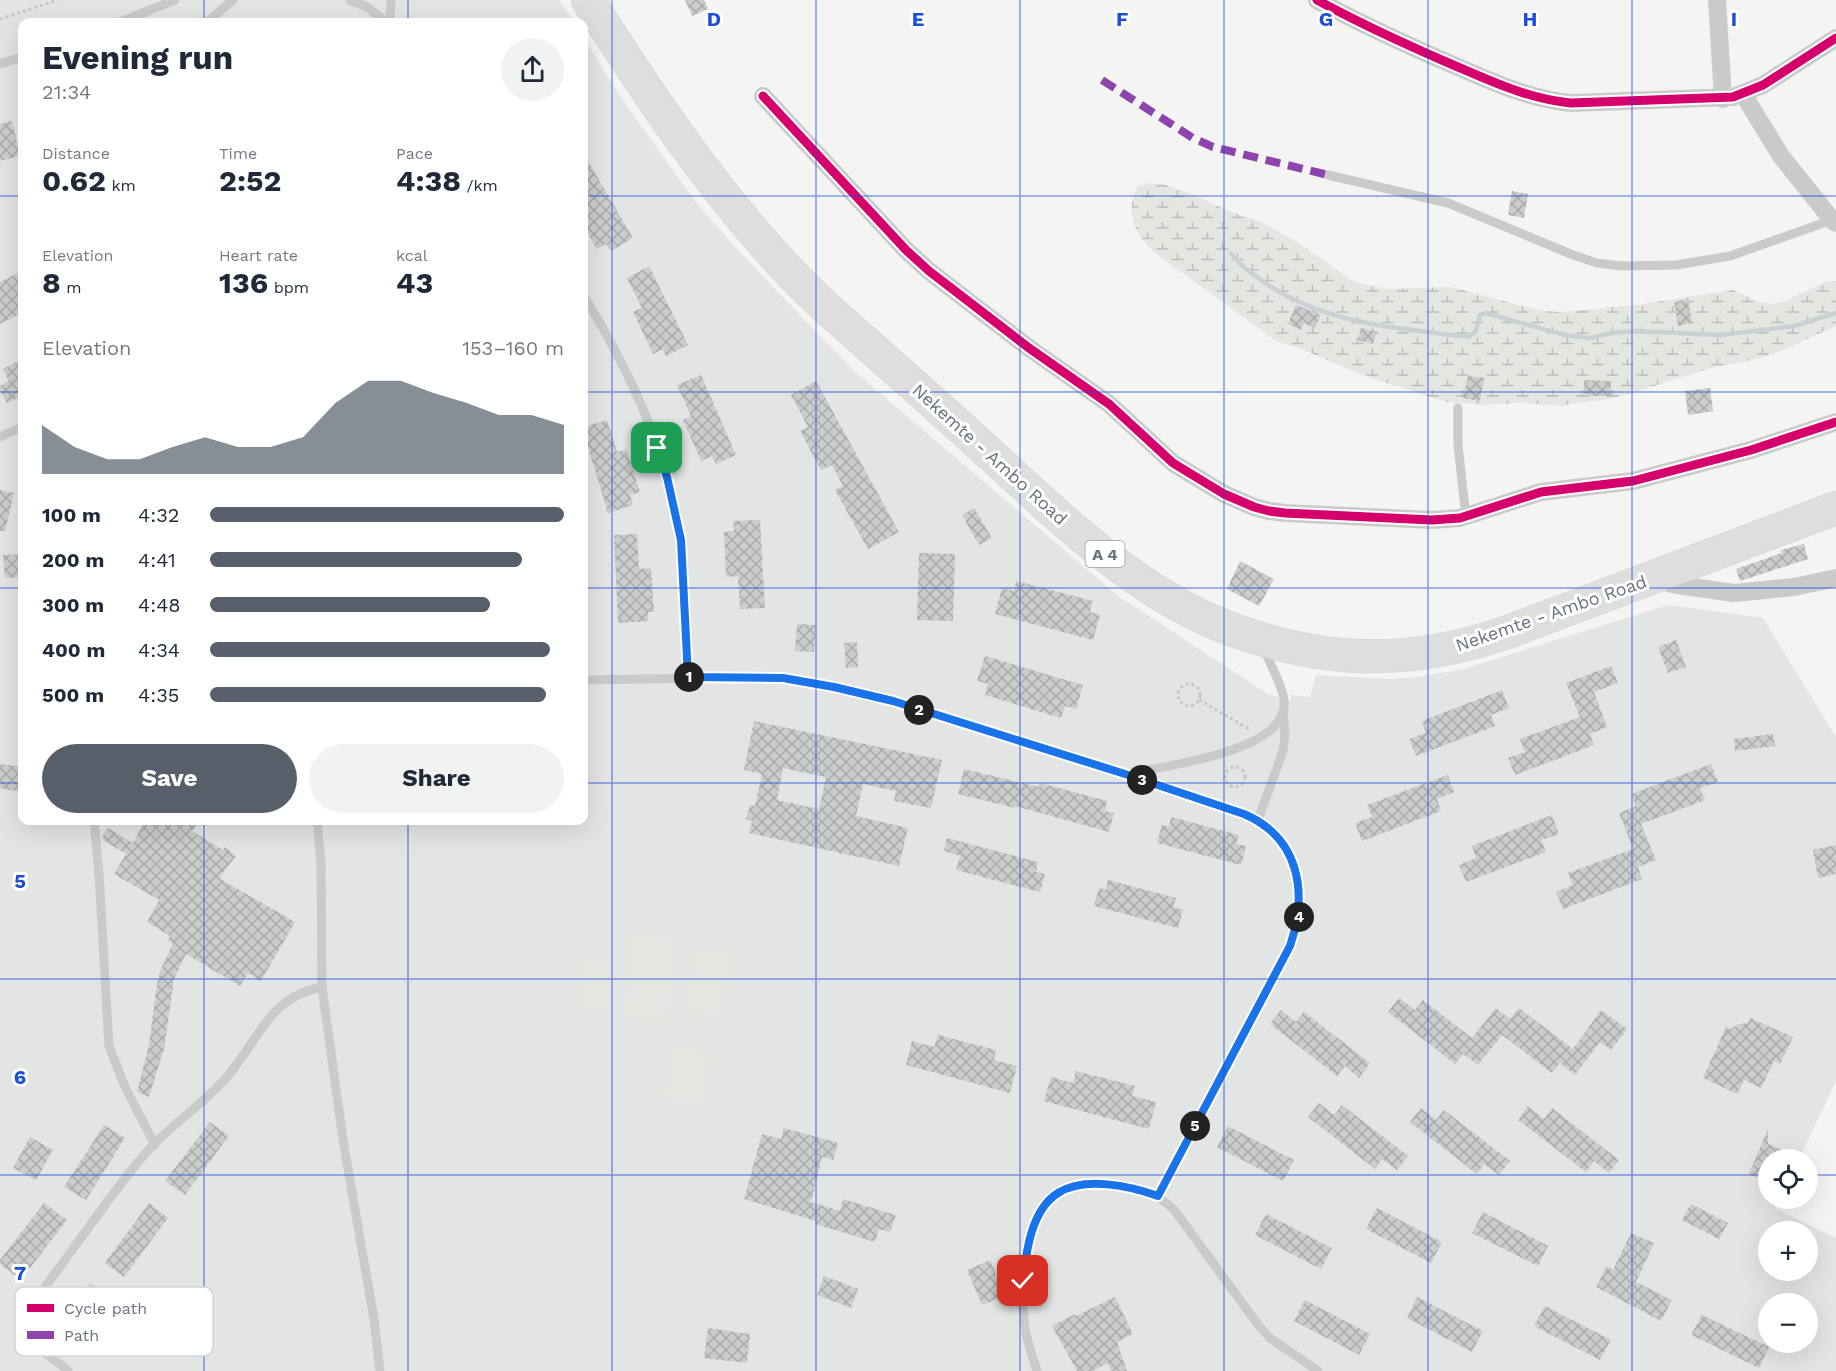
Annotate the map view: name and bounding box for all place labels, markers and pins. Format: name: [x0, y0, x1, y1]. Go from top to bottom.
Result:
pin: [631, 422, 682, 473]
pin: 1: [674, 662, 704, 692]
pin: 2: [904, 695, 934, 725]
pin: 3: [1127, 765, 1157, 795]
pin: 4: [1284, 902, 1314, 932]
pin: 5: [1180, 1111, 1210, 1141]
pin: [997, 1255, 1048, 1306]

